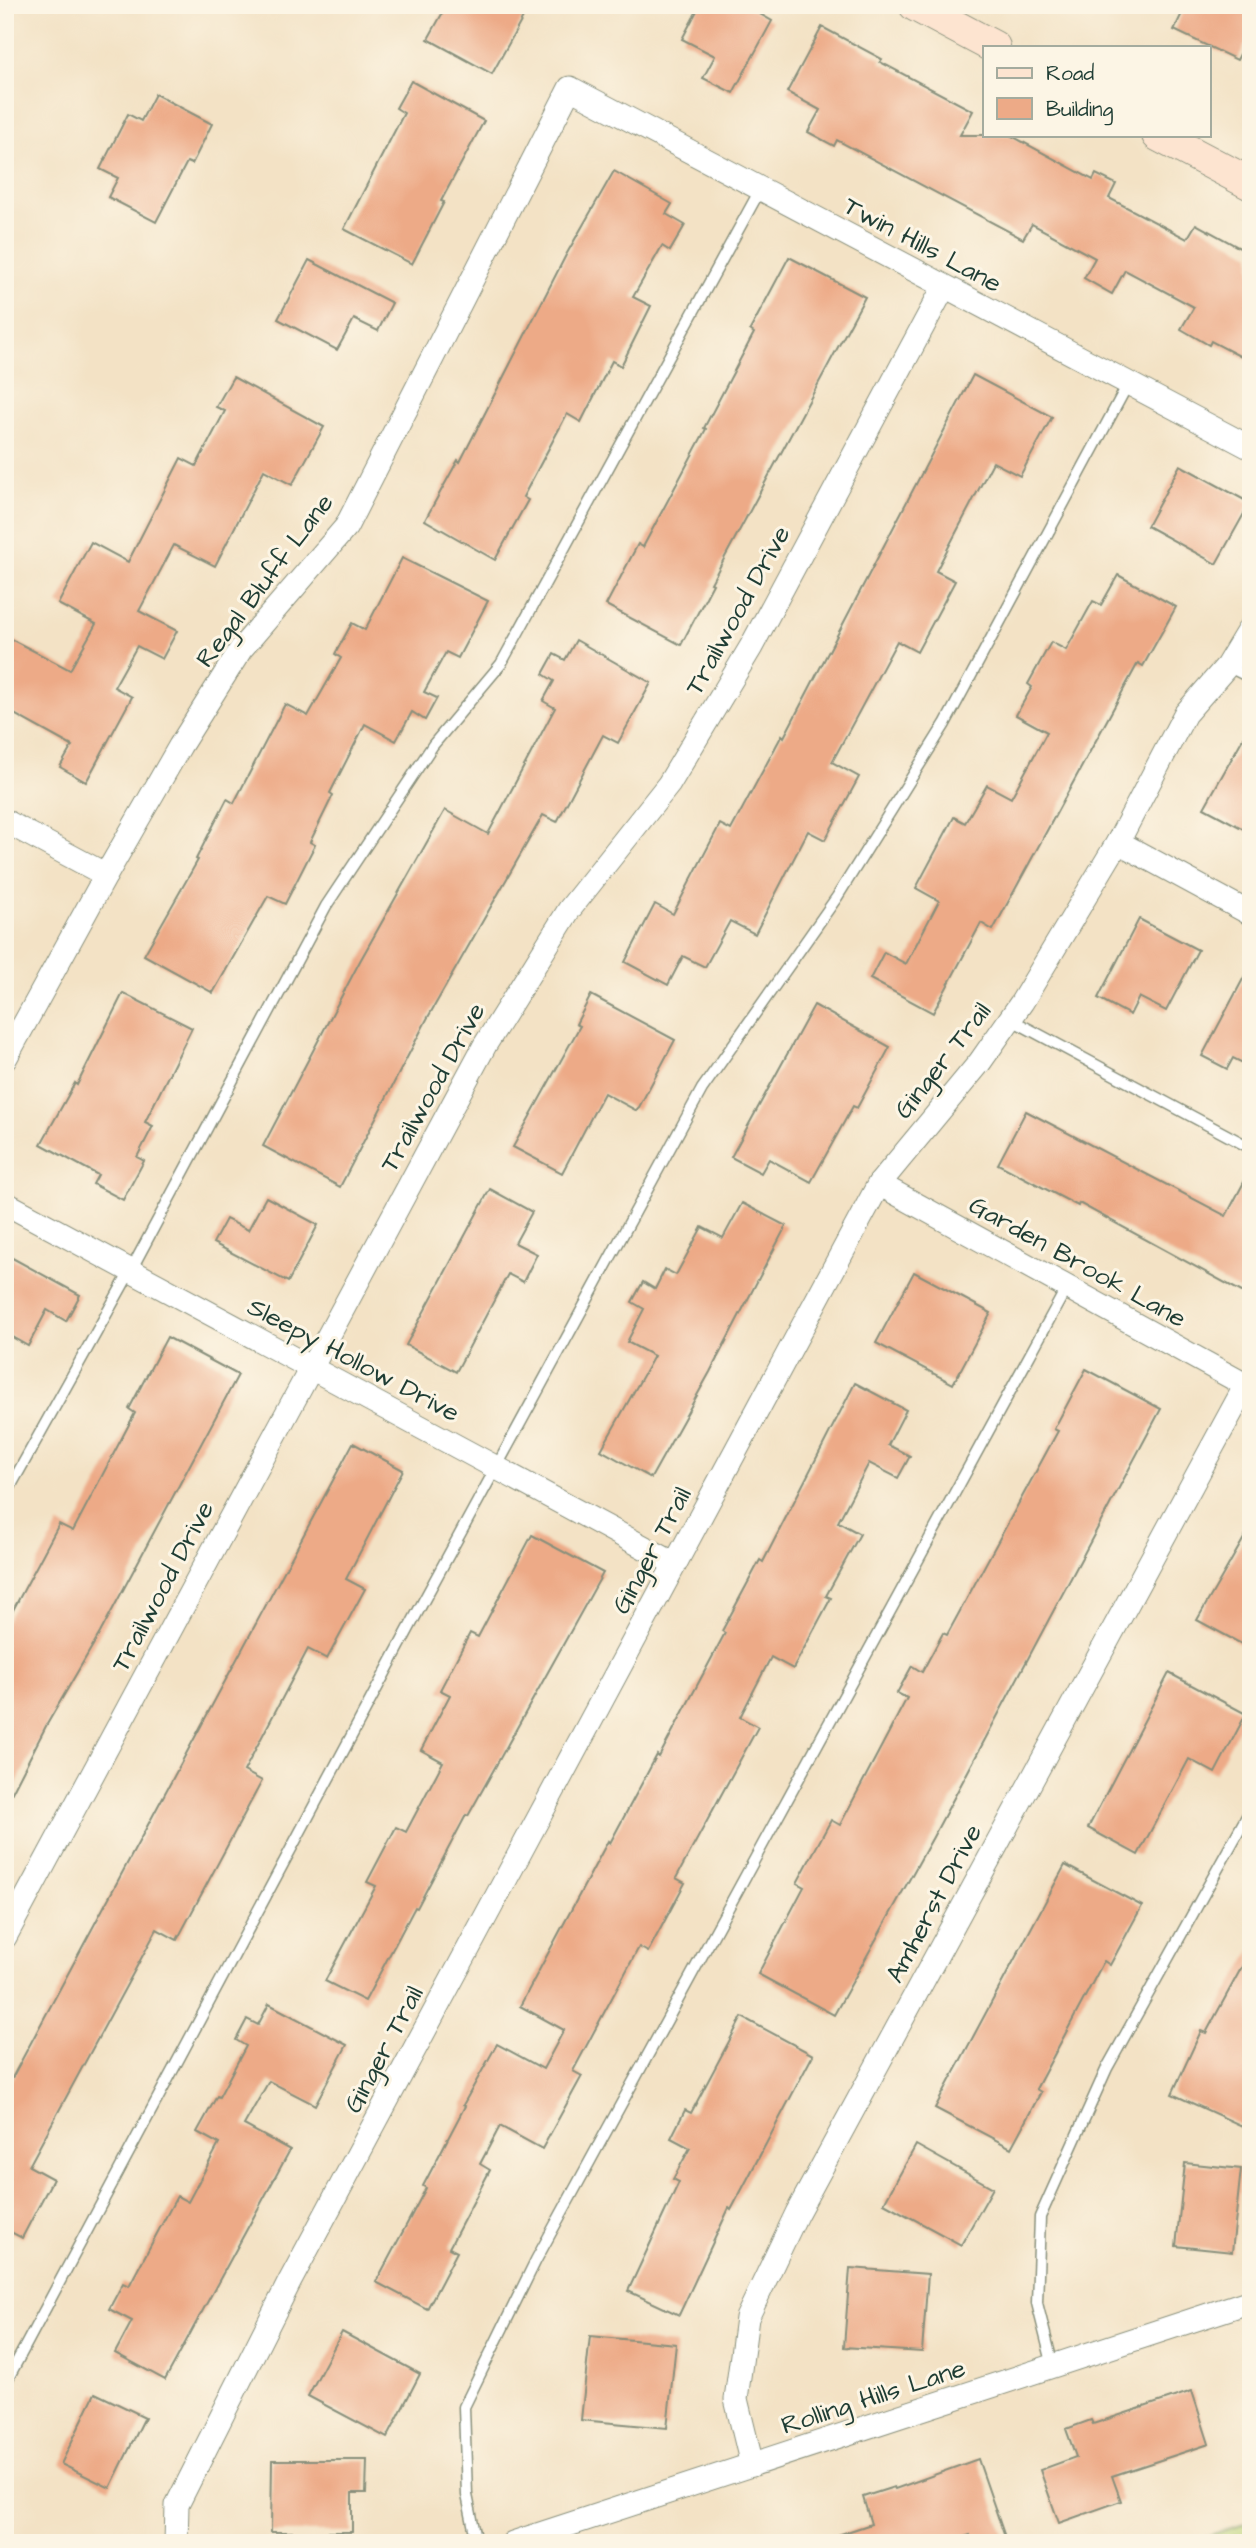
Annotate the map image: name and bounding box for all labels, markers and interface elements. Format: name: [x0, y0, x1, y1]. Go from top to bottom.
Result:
legend: [983, 46, 1210, 136]
text: Road: [1046, 59, 1094, 88]
text: Building: [1046, 95, 1114, 126]
street label: Twin Hills Lane: [837, 188, 1008, 302]
street label: Regal Bluff Lane: [188, 486, 344, 676]
street label: Trailwood Drive: [676, 519, 799, 702]
street label: Ginger Trail: [886, 995, 1001, 1128]
street label: Trailwood Drive: [371, 996, 494, 1179]
street label: Garden Brook Lane: [962, 1187, 1193, 1337]
street label: Sleepy Hollow Drive: [240, 1289, 466, 1433]
street label: Ginger Trail: [603, 1481, 702, 1621]
street label: Trailwood Drive: [103, 1495, 223, 1678]
street label: Amherst Drive: [877, 1818, 991, 1989]
street label: Ginger Trail: [335, 1980, 434, 2120]
street label: Rolling Hills Lane: [777, 2350, 971, 2446]

